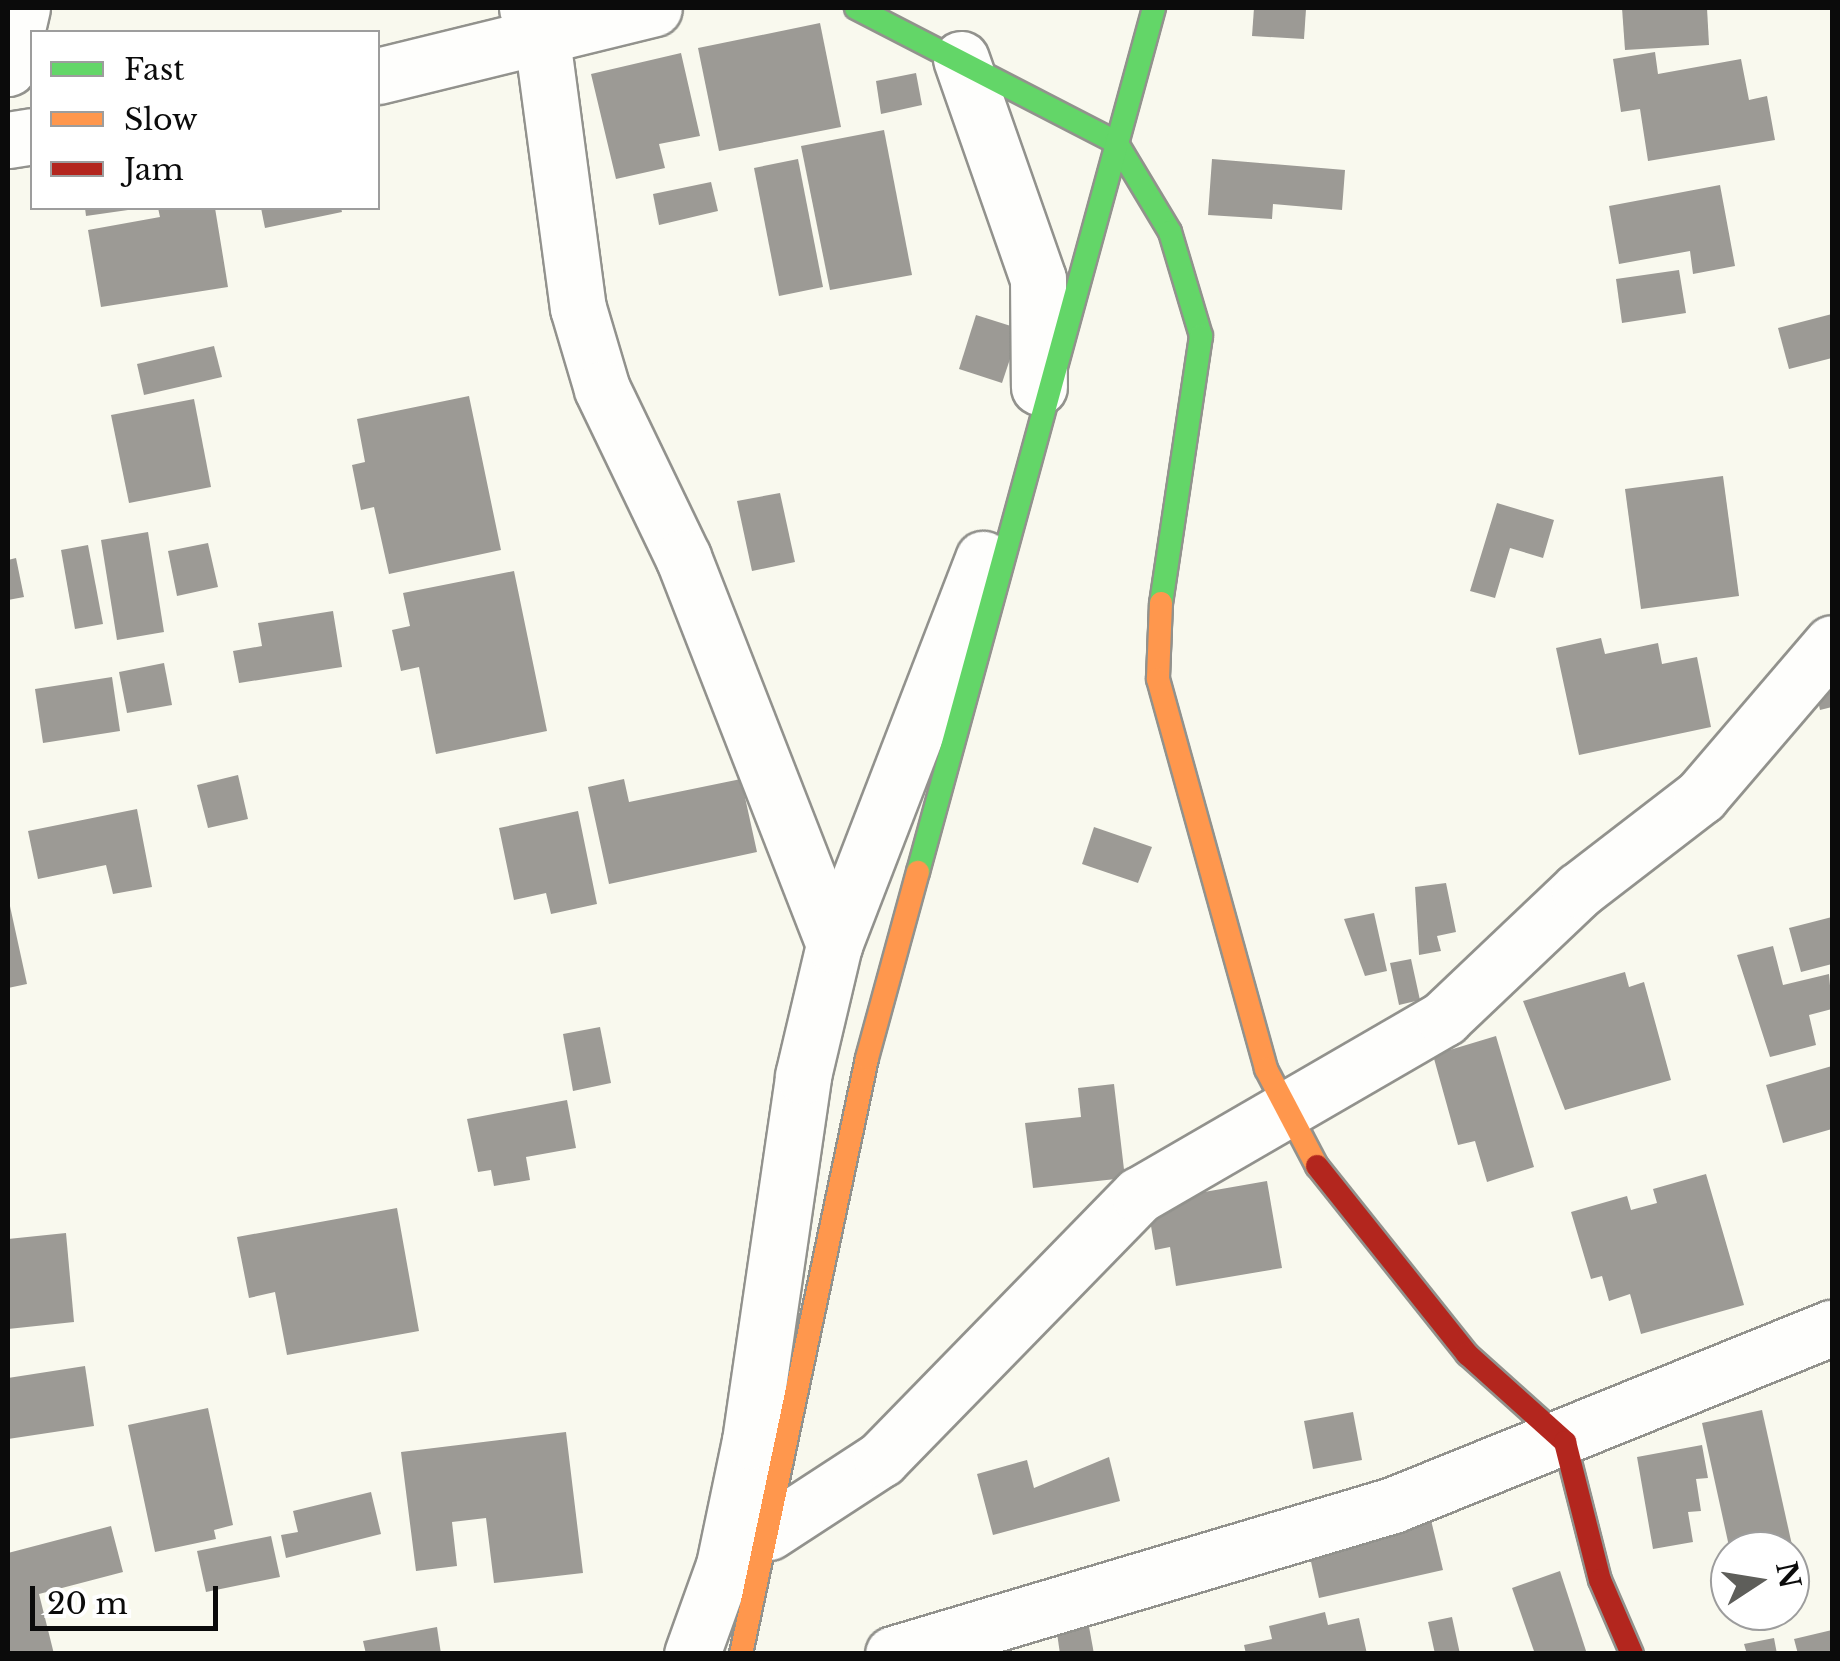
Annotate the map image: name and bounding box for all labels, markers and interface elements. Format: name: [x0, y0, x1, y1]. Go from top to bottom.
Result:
legend: [30, 30, 380, 210]
text: Fast: [124, 51, 185, 88]
text: Slow: [124, 101, 198, 138]
text: Jam: [124, 151, 184, 188]
north arrow: [1710, 1531, 1810, 1631]
text: N: [1768, 1559, 1808, 1592]
scale bar: [35, 1566, 222, 1628]
text: 20 m: [47, 1585, 128, 1622]

